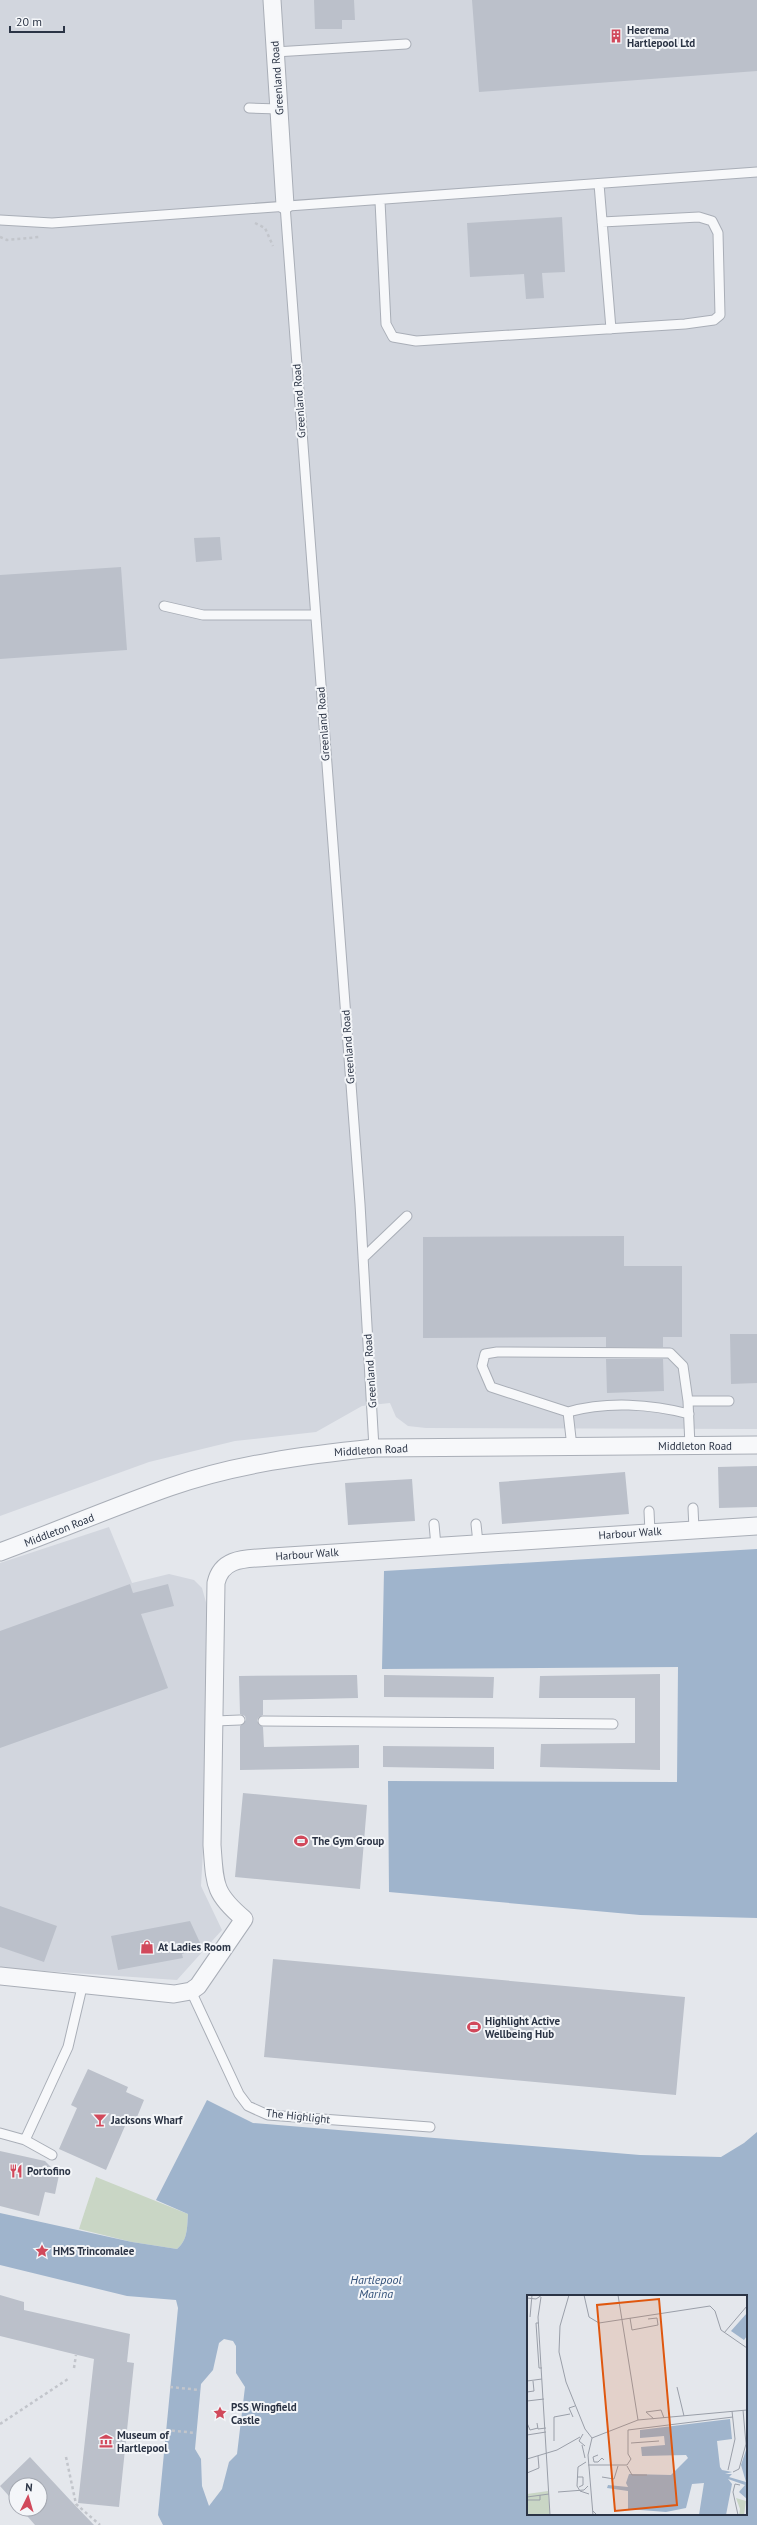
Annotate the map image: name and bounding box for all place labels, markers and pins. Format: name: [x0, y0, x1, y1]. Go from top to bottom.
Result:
place label: Heerema Hartlepool Ltd: [627, 23, 695, 50]
building icon: Heerema Hartlepool Ltd: [608, 28, 624, 44]
sports icon: The Gym Group: [293, 1833, 309, 1849]
place label: The Gym Group: [312, 1834, 384, 1848]
shop icon: At Ladies Room: [139, 1939, 155, 1955]
place label: At Ladies Room: [158, 1940, 231, 1954]
place label: Highlight Active Wellbeing Hub: [485, 2014, 560, 2041]
sports icon: Highlight Active Wellbeing Hub: [466, 2019, 482, 2035]
bar icon: Jacksons Wharf: [92, 2112, 108, 2128]
place label: Jacksons Wharf: [110, 2113, 184, 2127]
restaurant icon: Portofino: [8, 2163, 24, 2179]
place label: Portofino: [27, 2164, 71, 2178]
place icon: HMS Trincomalee: [34, 2243, 50, 2259]
place label: HMS Trincomalee: [53, 2244, 135, 2258]
place label: PSS Wingfield Castle: [231, 2400, 297, 2427]
place icon: PSS Wingfield Castle: [212, 2405, 228, 2421]
place label: Museum of Hartlepool: [117, 2428, 170, 2455]
museum icon: Museum of Hartlepool: [98, 2433, 114, 2449]

